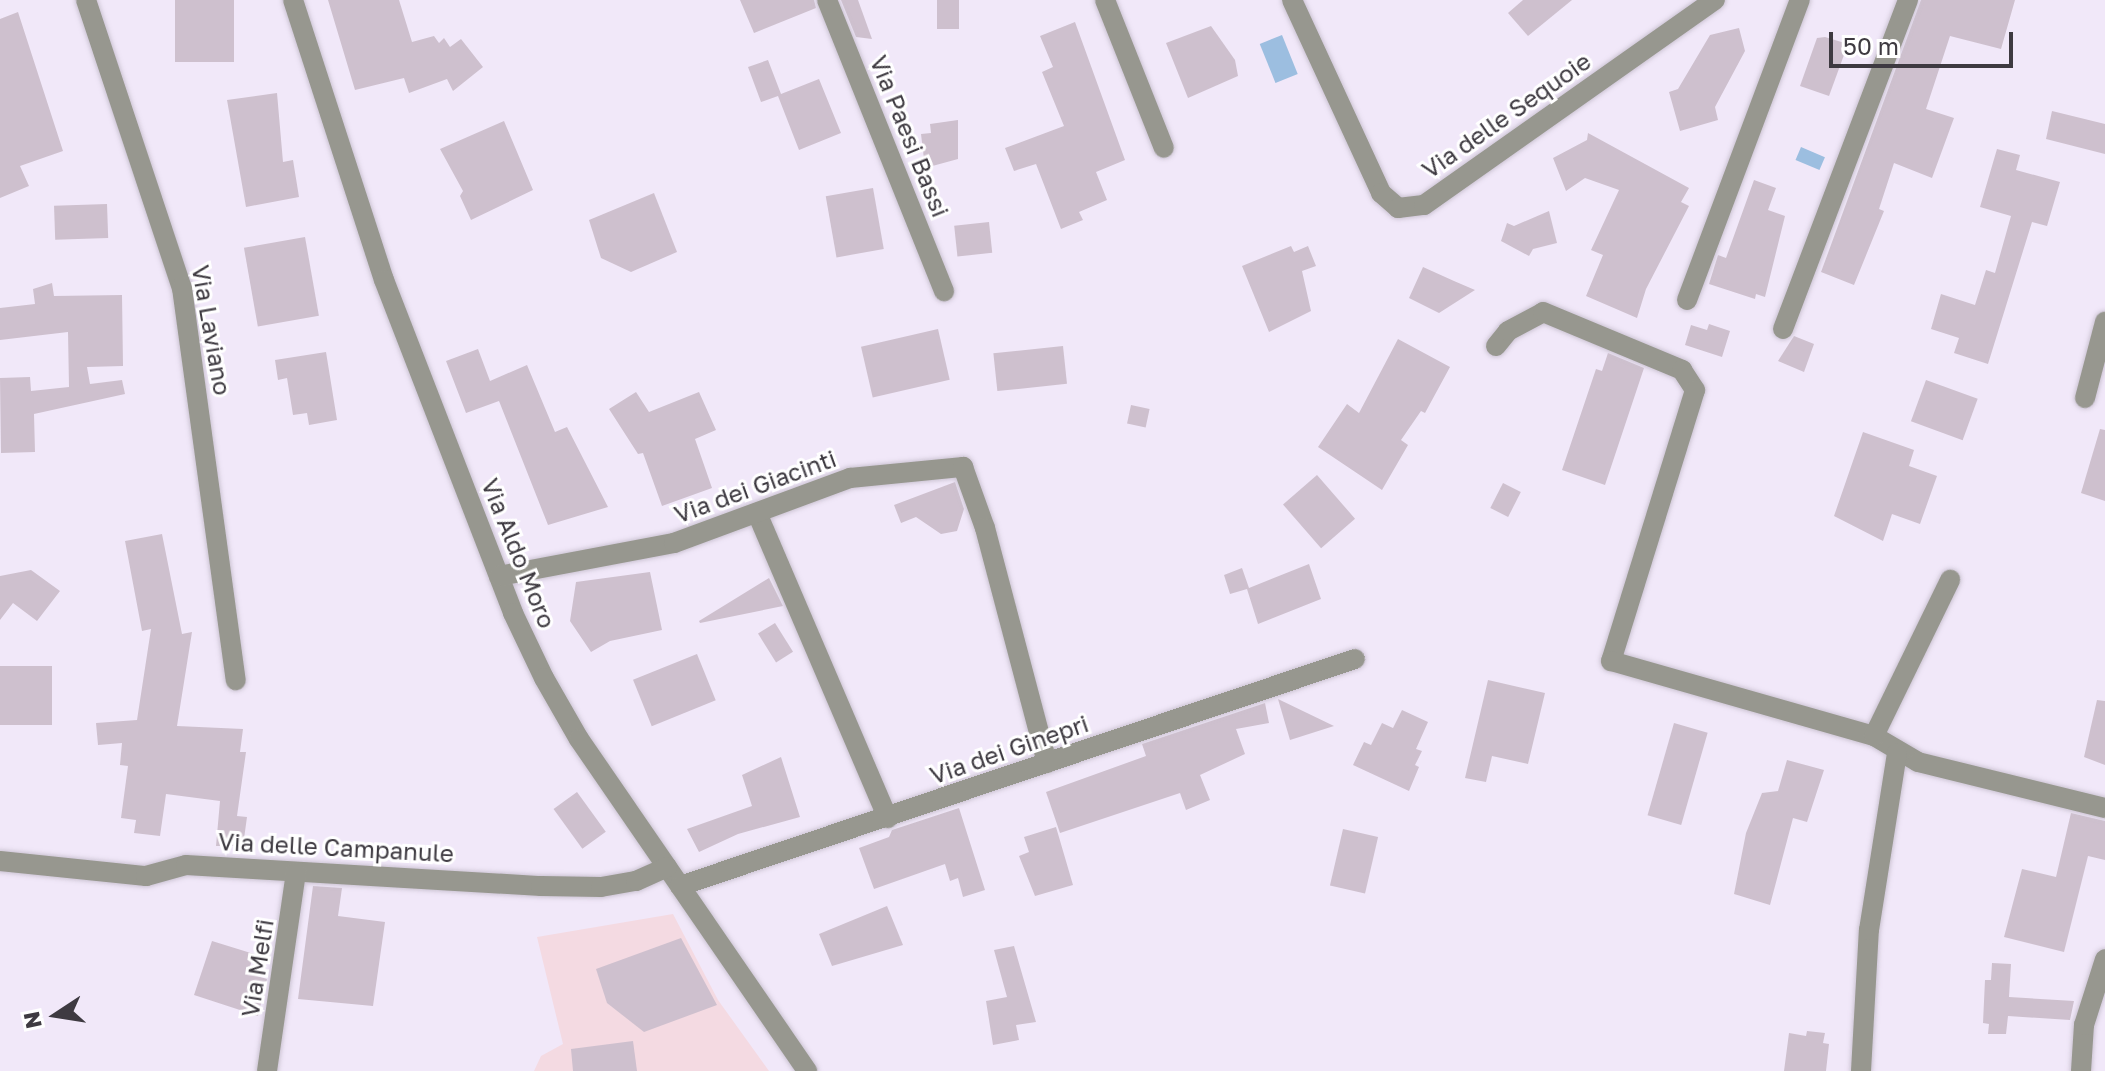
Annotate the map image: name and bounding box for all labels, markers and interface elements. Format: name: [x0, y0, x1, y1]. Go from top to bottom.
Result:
scale bar: [1833, 16, 2017, 66]
text: 50 m: [1843, 31, 1899, 60]
street label: Via delle Sequoie: [1416, 46, 1596, 184]
street label: Via Paesi Bassi: [864, 51, 956, 221]
street label: Via Laviano: [186, 263, 238, 397]
street label: Via dei Giacinti: [670, 443, 840, 529]
street label: Via Aldo Moro: [476, 474, 562, 632]
street label: Via dei Ginepri: [926, 708, 1092, 790]
street label: Via delle Campanule: [217, 826, 455, 868]
street label: Via Melfi: [235, 917, 279, 1019]
north arrow: [16, 975, 96, 1055]
text: N: [17, 1009, 47, 1031]

